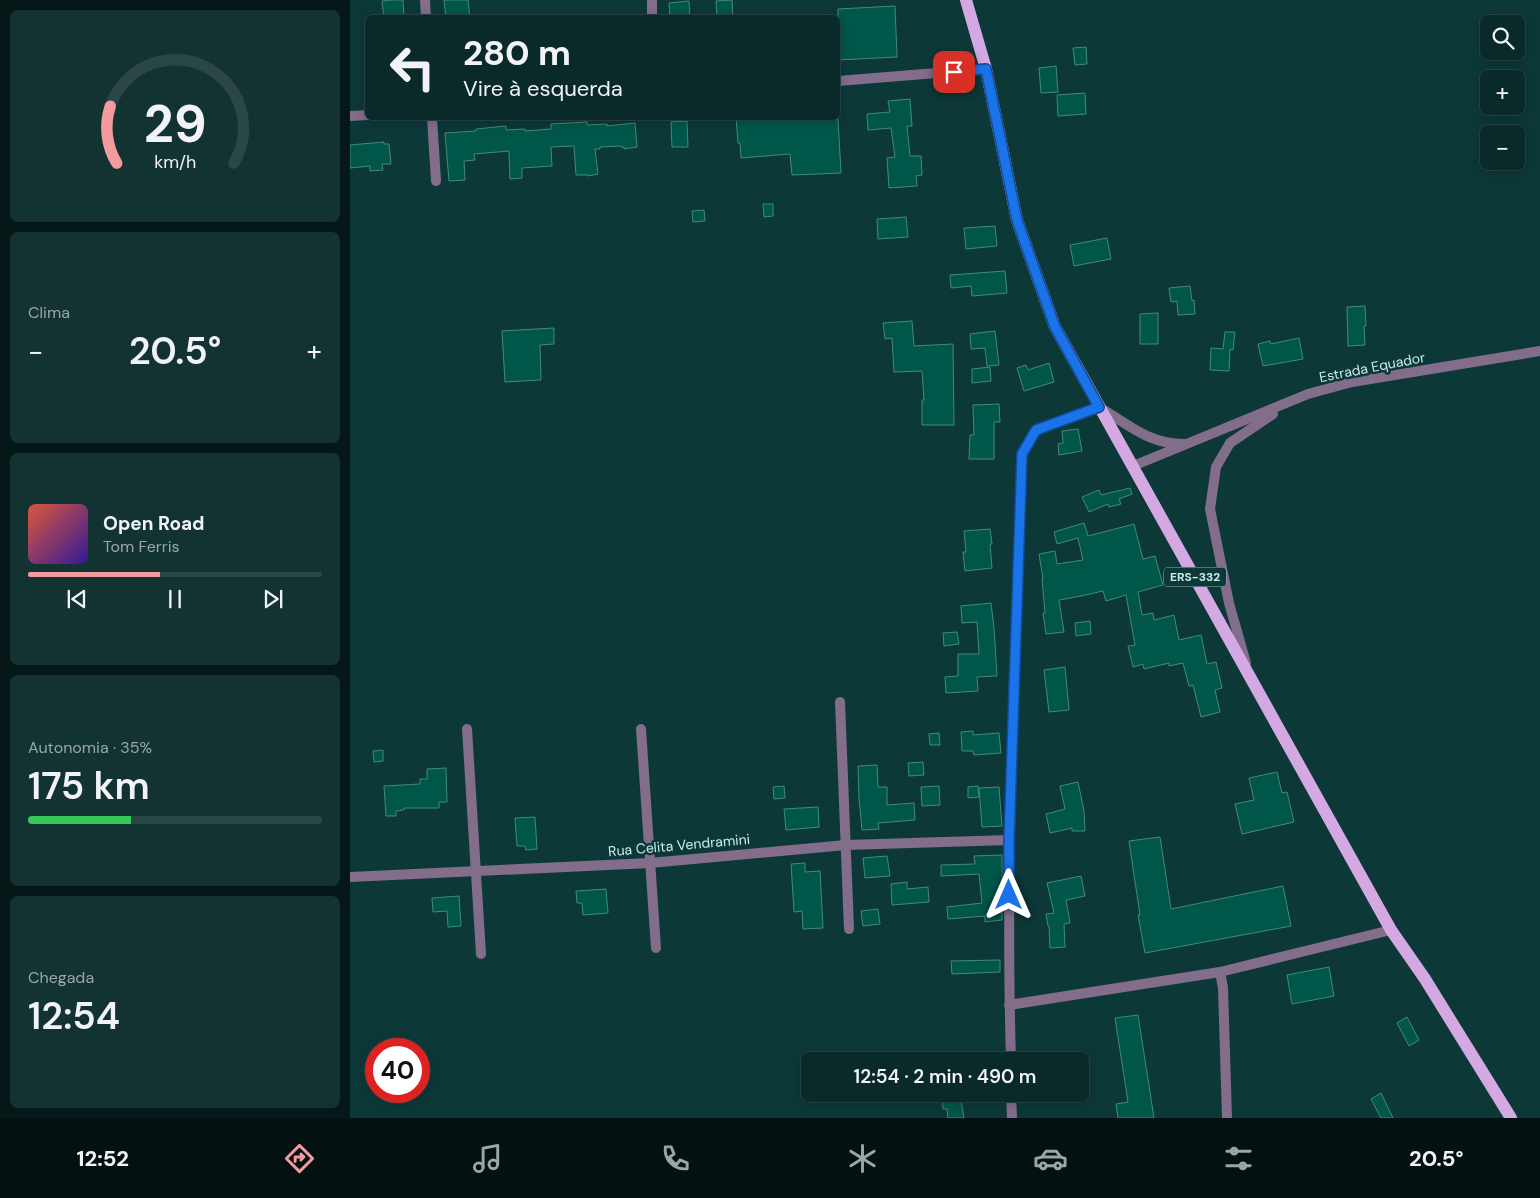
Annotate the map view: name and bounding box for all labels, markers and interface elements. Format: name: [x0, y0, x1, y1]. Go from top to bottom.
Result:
map controls: [1480, 15, 1525, 170]
button: search: [1480, 15, 1525, 60]
text: 280 m: [463, 30, 571, 76]
icon: left: [380, 35, 445, 100]
pin: [933, 51, 975, 93]
icon: arrive: [940, 58, 968, 86]
button: +: [1480, 70, 1525, 115]
text: Vire à esquerda: [463, 74, 623, 103]
text: 29: [144, 90, 206, 158]
button: −: [1480, 125, 1525, 170]
text: km/h: [154, 150, 196, 174]
text: Clima: [28, 302, 70, 323]
text: 20.5°: [129, 326, 221, 376]
text: −: [28, 333, 43, 370]
text: +: [307, 333, 322, 370]
street label: Estrada Equador: [1317, 348, 1427, 386]
text: Open Road: [103, 511, 205, 536]
text: Tom Ferris: [103, 536, 180, 557]
road number: ERS-332: [1164, 568, 1226, 586]
icon: previous: [63, 585, 91, 613]
icon: pause: [161, 585, 189, 613]
icon: next: [259, 585, 287, 613]
text: Autonomia · 35%: [28, 737, 152, 758]
text: 175 km: [28, 761, 150, 811]
street label: Rua Celita Vendramini: [607, 830, 751, 860]
position arrow: [982, 868, 1034, 920]
text: Chegada: [28, 967, 94, 988]
text: 12:54: [28, 991, 120, 1041]
speed limit sign: 40: [365, 1038, 430, 1103]
text: 12:54 · 2 min · 490 m: [854, 1064, 1036, 1089]
icon: directions: [282, 1141, 317, 1176]
icon: music: [470, 1141, 505, 1176]
icon: phone: [658, 1141, 693, 1176]
icon: climate: [845, 1141, 880, 1176]
icon: car: [1033, 1141, 1068, 1176]
icon: filters: [1221, 1141, 1256, 1176]
text: 12:52: [76, 1144, 129, 1173]
text: 20.5°: [1409, 1144, 1464, 1173]

